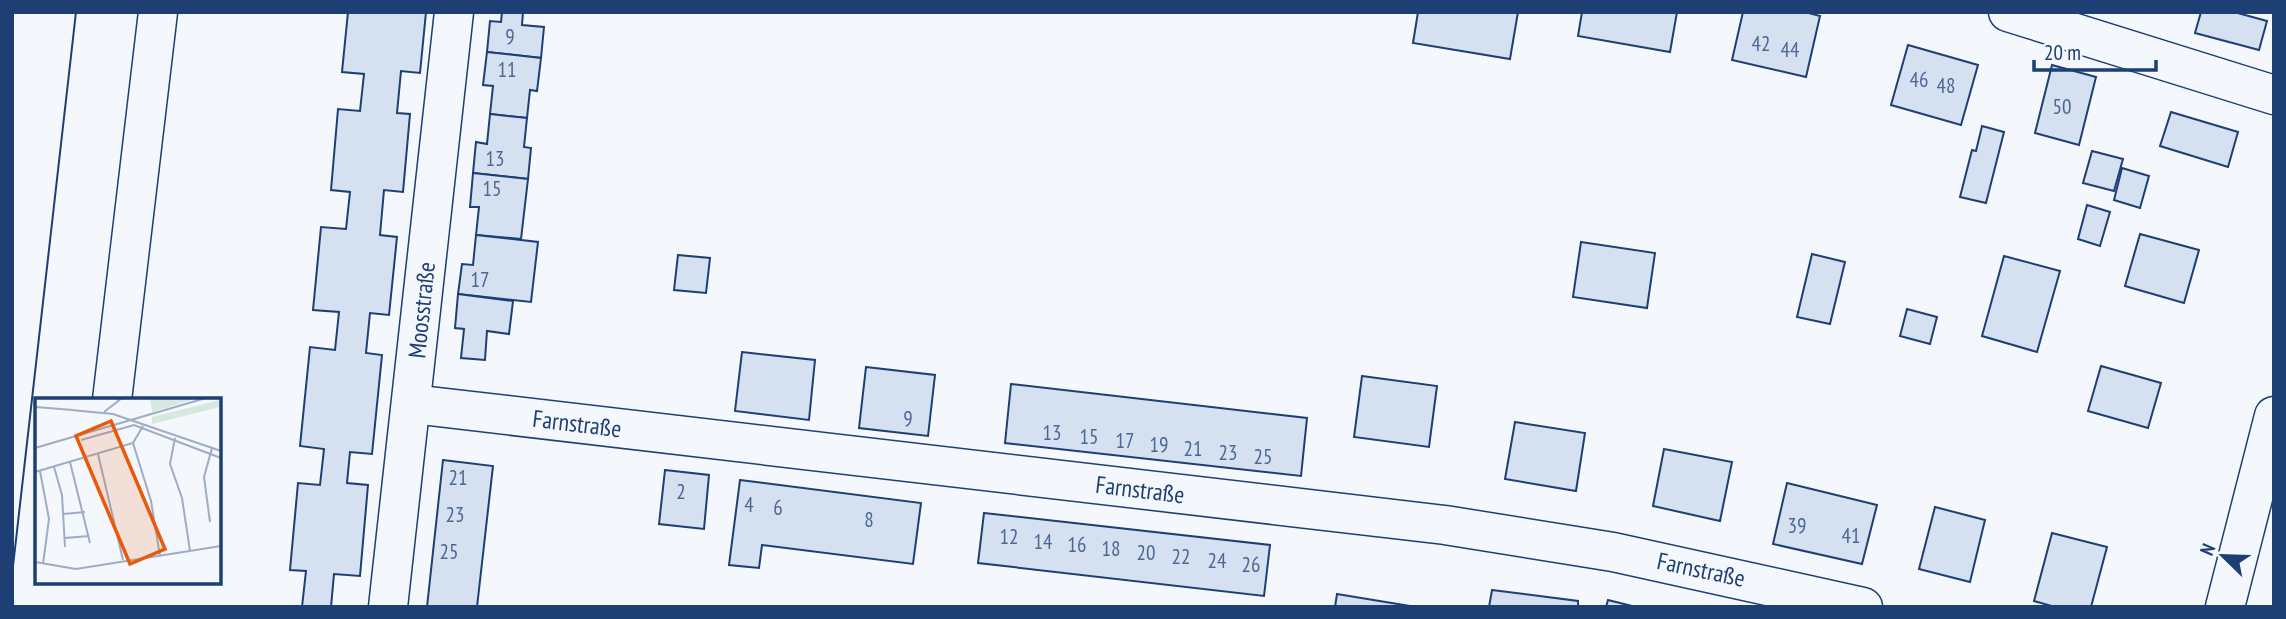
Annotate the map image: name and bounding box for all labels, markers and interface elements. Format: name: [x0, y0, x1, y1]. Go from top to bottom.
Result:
house number: 9: [505, 23, 515, 50]
scale bar: [2034, 28, 2156, 72]
house number: 42: [1752, 30, 1770, 57]
house number: 44: [1781, 36, 1800, 63]
text: 20 m: [2044, 39, 2081, 66]
house number: 11: [498, 56, 516, 83]
house number: 46: [1910, 66, 1928, 93]
house number: 48: [1937, 72, 1955, 99]
house number: 50: [2053, 93, 2071, 120]
house number: 13: [486, 145, 504, 172]
house number: 15: [483, 175, 501, 202]
street label: Moosstraße: [401, 260, 442, 360]
house number: 17: [471, 266, 489, 293]
inset map: [35, 398, 220, 584]
street label: Farnstraße: [531, 403, 623, 444]
house number: 9: [903, 405, 913, 432]
house number: 13: [1043, 419, 1061, 446]
house number: 15: [1080, 423, 1098, 450]
house number: 17: [1116, 427, 1134, 454]
house number: 19: [1150, 431, 1168, 458]
house number: 21: [1184, 435, 1202, 462]
house number: 23: [1219, 439, 1237, 466]
house number: 25: [1254, 443, 1272, 470]
house number: 21: [449, 464, 467, 491]
street label: Farnstraße: [1094, 469, 1186, 510]
house number: 2: [676, 478, 686, 505]
house number: 4: [744, 491, 754, 518]
house number: 6: [773, 494, 783, 521]
house number: 23: [446, 501, 464, 528]
house number: 8: [864, 506, 874, 533]
house number: 39: [1788, 512, 1806, 539]
north arrow: [2188, 521, 2258, 591]
house number: 41: [1842, 522, 1860, 549]
house number: 12: [1000, 523, 1018, 550]
house number: 14: [1034, 528, 1053, 555]
house number: 16: [1068, 531, 1086, 558]
house number: 18: [1102, 535, 1120, 562]
house number: 25: [440, 538, 458, 565]
house number: 20: [1137, 539, 1155, 566]
text: N: [2194, 540, 2220, 559]
house number: 22: [1172, 543, 1190, 570]
street label: Farnstraße: [1654, 545, 1748, 594]
house number: 24: [1208, 547, 1227, 574]
house number: 26: [1242, 551, 1260, 578]

